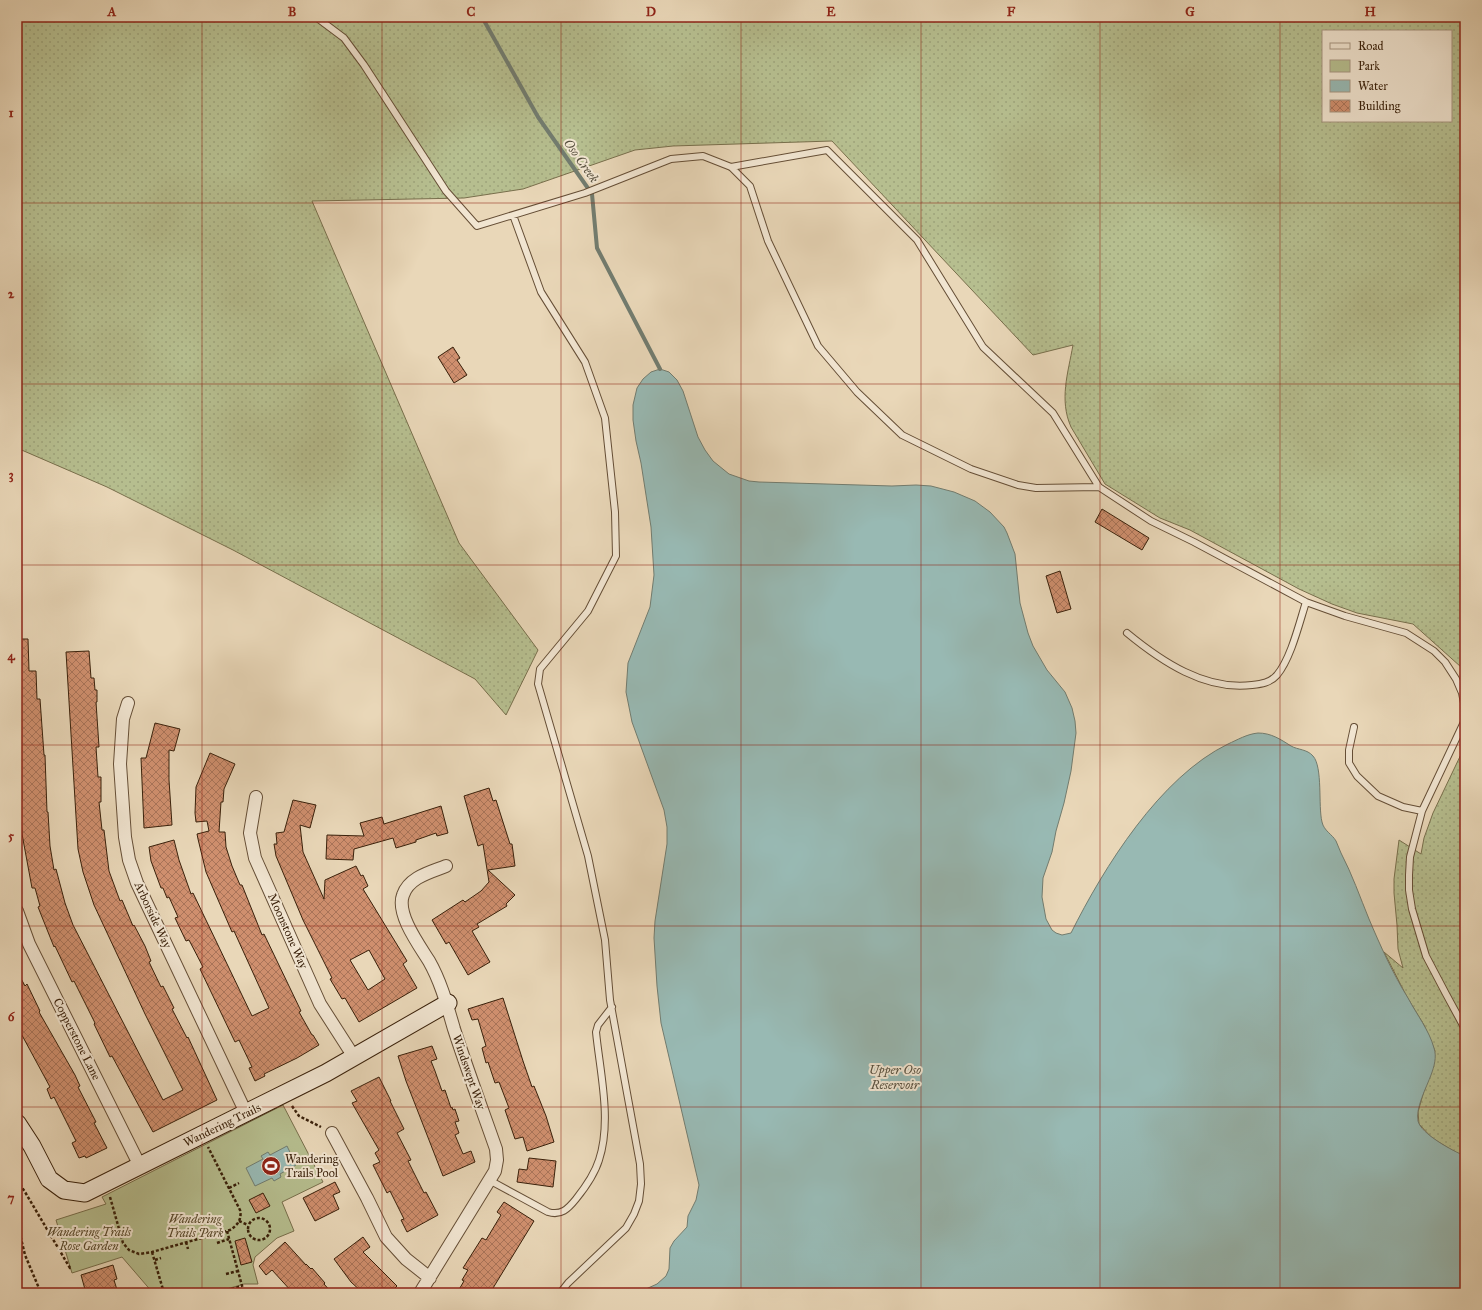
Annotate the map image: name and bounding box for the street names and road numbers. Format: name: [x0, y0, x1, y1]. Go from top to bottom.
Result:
street label: Arborside Way: [131, 879, 175, 951]
street label: Moonstone Way: [265, 891, 311, 971]
street label: Copperstone Lane: [50, 996, 104, 1082]
street label: Windswept Way: [450, 1033, 489, 1112]
street label: Wandering Trails: [181, 1100, 263, 1151]

